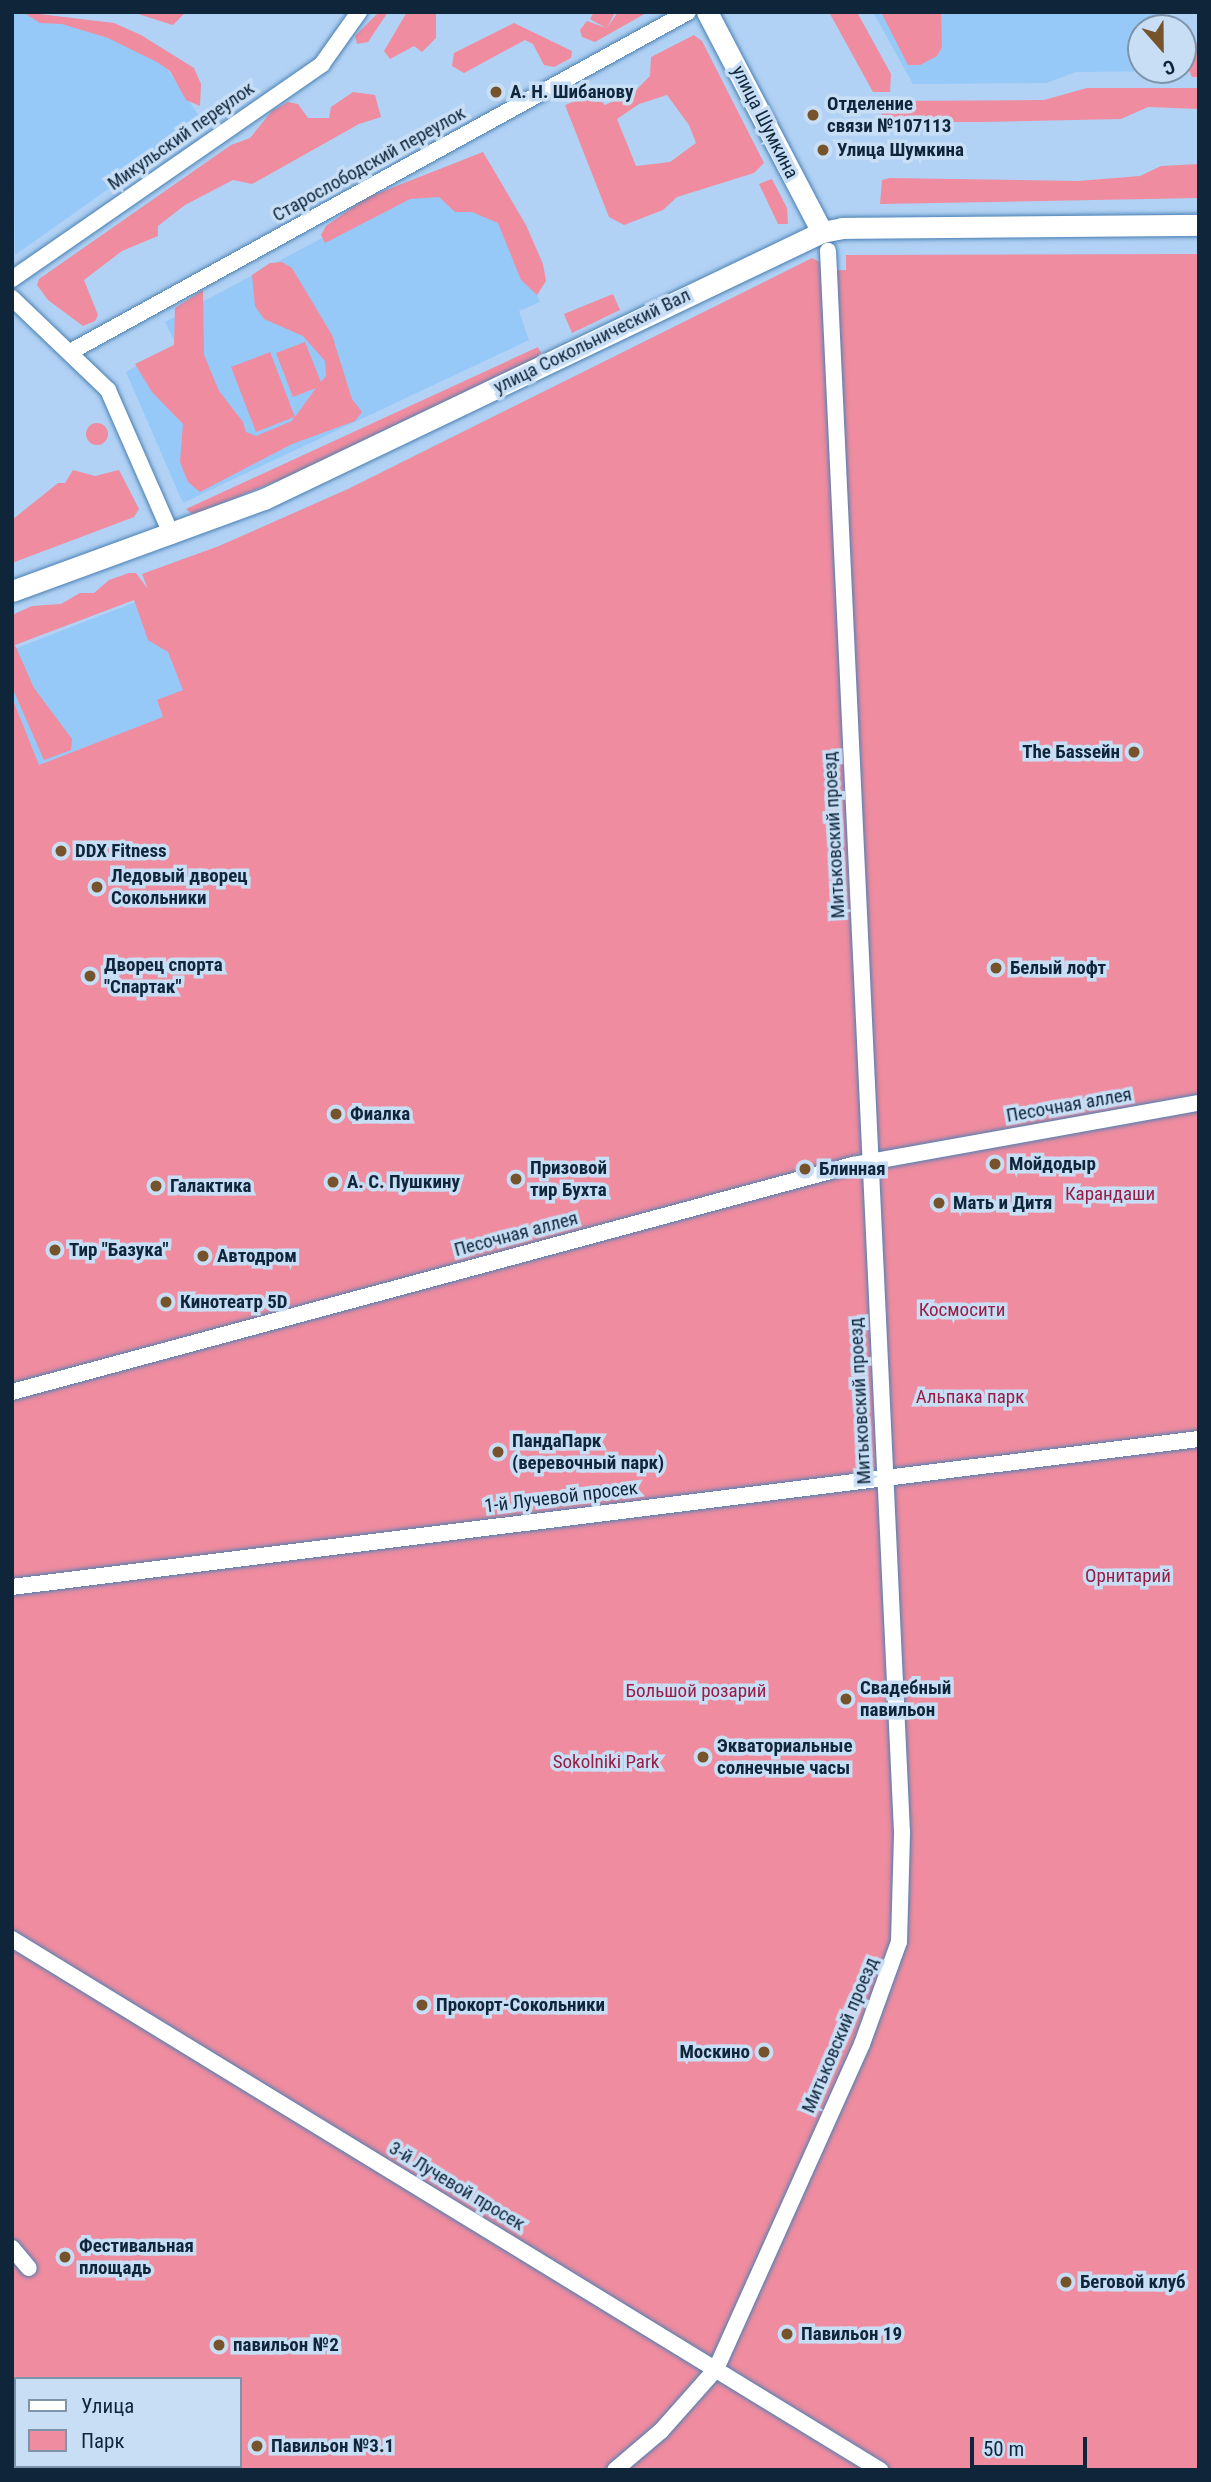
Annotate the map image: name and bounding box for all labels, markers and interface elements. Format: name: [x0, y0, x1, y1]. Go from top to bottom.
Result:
north arrow: [1127, 14, 1197, 84]
text: С: [1160, 55, 1178, 80]
street label: улица Шумкина: [727, 62, 803, 182]
street label: Микульский переулок: [103, 77, 259, 195]
place label: А. Н. Шибанову: [510, 81, 633, 103]
marker: А. Н. Шибанову: [488, 84, 504, 100]
place label: Отделение связи №107113: [827, 93, 951, 137]
street label: Старослободский переулок: [268, 101, 470, 227]
marker: Отделение связи №107113: [805, 107, 821, 123]
place label: Улица Шумкина: [837, 139, 964, 161]
marker: Улица Шумкина: [815, 142, 831, 158]
street label: улица Сокольнический Вал: [490, 283, 694, 399]
place label: The Баssейн: [1022, 741, 1120, 763]
marker: The Баssейн: [1126, 744, 1142, 760]
street label: Митьковский проезд: [818, 751, 850, 919]
place label: DDX Fitness: [75, 840, 167, 862]
marker: DDX Fitness: [53, 843, 69, 859]
place label: Ледовый дворец Сокольники: [111, 865, 248, 909]
marker: Ледовый дворец Сокольники: [89, 879, 105, 895]
place label: Дворец спорта "Спартак": [104, 954, 223, 998]
place label: Белый лофт: [1010, 957, 1106, 979]
marker: Белый лофт: [988, 960, 1004, 976]
marker: Дворец спорта "Спартак": [82, 968, 98, 984]
street label: Песочная аллея: [1004, 1083, 1134, 1127]
place label: Фиалка: [350, 1103, 410, 1125]
marker: Фиалка: [328, 1106, 344, 1122]
place label: Мойдодыр: [1009, 1153, 1096, 1175]
marker: Мойдодыр: [987, 1156, 1003, 1172]
place label: Призовой тир Бухта: [530, 1157, 607, 1201]
place label: Блинная: [819, 1158, 886, 1180]
marker: Блинная: [797, 1161, 813, 1177]
place label: А. С. Пушкину: [347, 1171, 460, 1193]
marker: Призовой тир Бухта: [508, 1171, 524, 1187]
marker: А. С. Пушкину: [325, 1174, 341, 1190]
place label: Галактика: [170, 1175, 251, 1197]
marker: Галактика: [148, 1178, 164, 1194]
park label: Карандаши: [1065, 1183, 1155, 1205]
place label: Мать и Дитя: [953, 1192, 1052, 1214]
marker: Мать и Дитя: [931, 1195, 947, 1211]
street label: Песочная аллея: [452, 1207, 580, 1261]
place label: Тир "Базука": [69, 1239, 169, 1261]
marker: Тир "Базука": [47, 1242, 63, 1258]
place label: Автодром: [217, 1245, 297, 1267]
marker: Автодром: [195, 1248, 211, 1264]
place label: Кинотеатр 5D: [180, 1291, 288, 1313]
marker: Кинотеатр 5D: [158, 1294, 174, 1310]
park label: Космосити: [919, 1299, 1005, 1321]
street label: Митьковский проезд: [844, 1317, 876, 1485]
park label: Альпака парк: [916, 1386, 1024, 1408]
place label: ПандаПарк (веревочный парк): [512, 1430, 664, 1474]
marker: ПандаПарк (веревочный парк): [490, 1444, 506, 1460]
street label: 1-й Лучевой просек: [483, 1476, 639, 1518]
park label: Орнитарий: [1085, 1565, 1171, 1587]
place label: Свадебный павильон: [860, 1677, 951, 1721]
park label: Большой розарий: [626, 1680, 766, 1702]
marker: Свадебный павильон: [838, 1691, 854, 1707]
place label: Экваториальные солнечные часы: [717, 1735, 853, 1779]
marker: Экваториальные солнечные часы: [695, 1749, 711, 1765]
park label: Sokolniki Park: [553, 1751, 659, 1773]
street label: Митьковский проезд: [797, 1954, 883, 2116]
place label: Прокорт-Сокольники: [436, 1994, 605, 2016]
marker: Прокорт-Сокольники: [414, 1997, 430, 2013]
place label: Москино: [679, 2041, 750, 2063]
marker: Москино: [756, 2044, 772, 2060]
street label: 3-й Лучевой просек: [385, 2136, 529, 2236]
place label: Фестивальная площадь: [79, 2235, 194, 2279]
marker: Фестивальная площадь: [57, 2249, 73, 2265]
place label: Беговой клуб: [1080, 2271, 1186, 2293]
marker: Беговой клуб: [1058, 2274, 1074, 2290]
place label: Павильон 19: [801, 2323, 902, 2345]
marker: Павильон 19: [779, 2326, 795, 2342]
place label: павильон №2: [233, 2334, 339, 2356]
marker: павильон №2: [211, 2337, 227, 2353]
legend: [14, 2377, 242, 2468]
text: Улица: [81, 2394, 134, 2418]
scale bar: [973, 2422, 1090, 2466]
text: Парк: [81, 2429, 125, 2453]
place label: Павильон №3.1: [271, 2435, 394, 2457]
text: 50 m: [983, 2437, 1024, 2461]
marker: Павильон №3.1: [249, 2438, 265, 2454]

